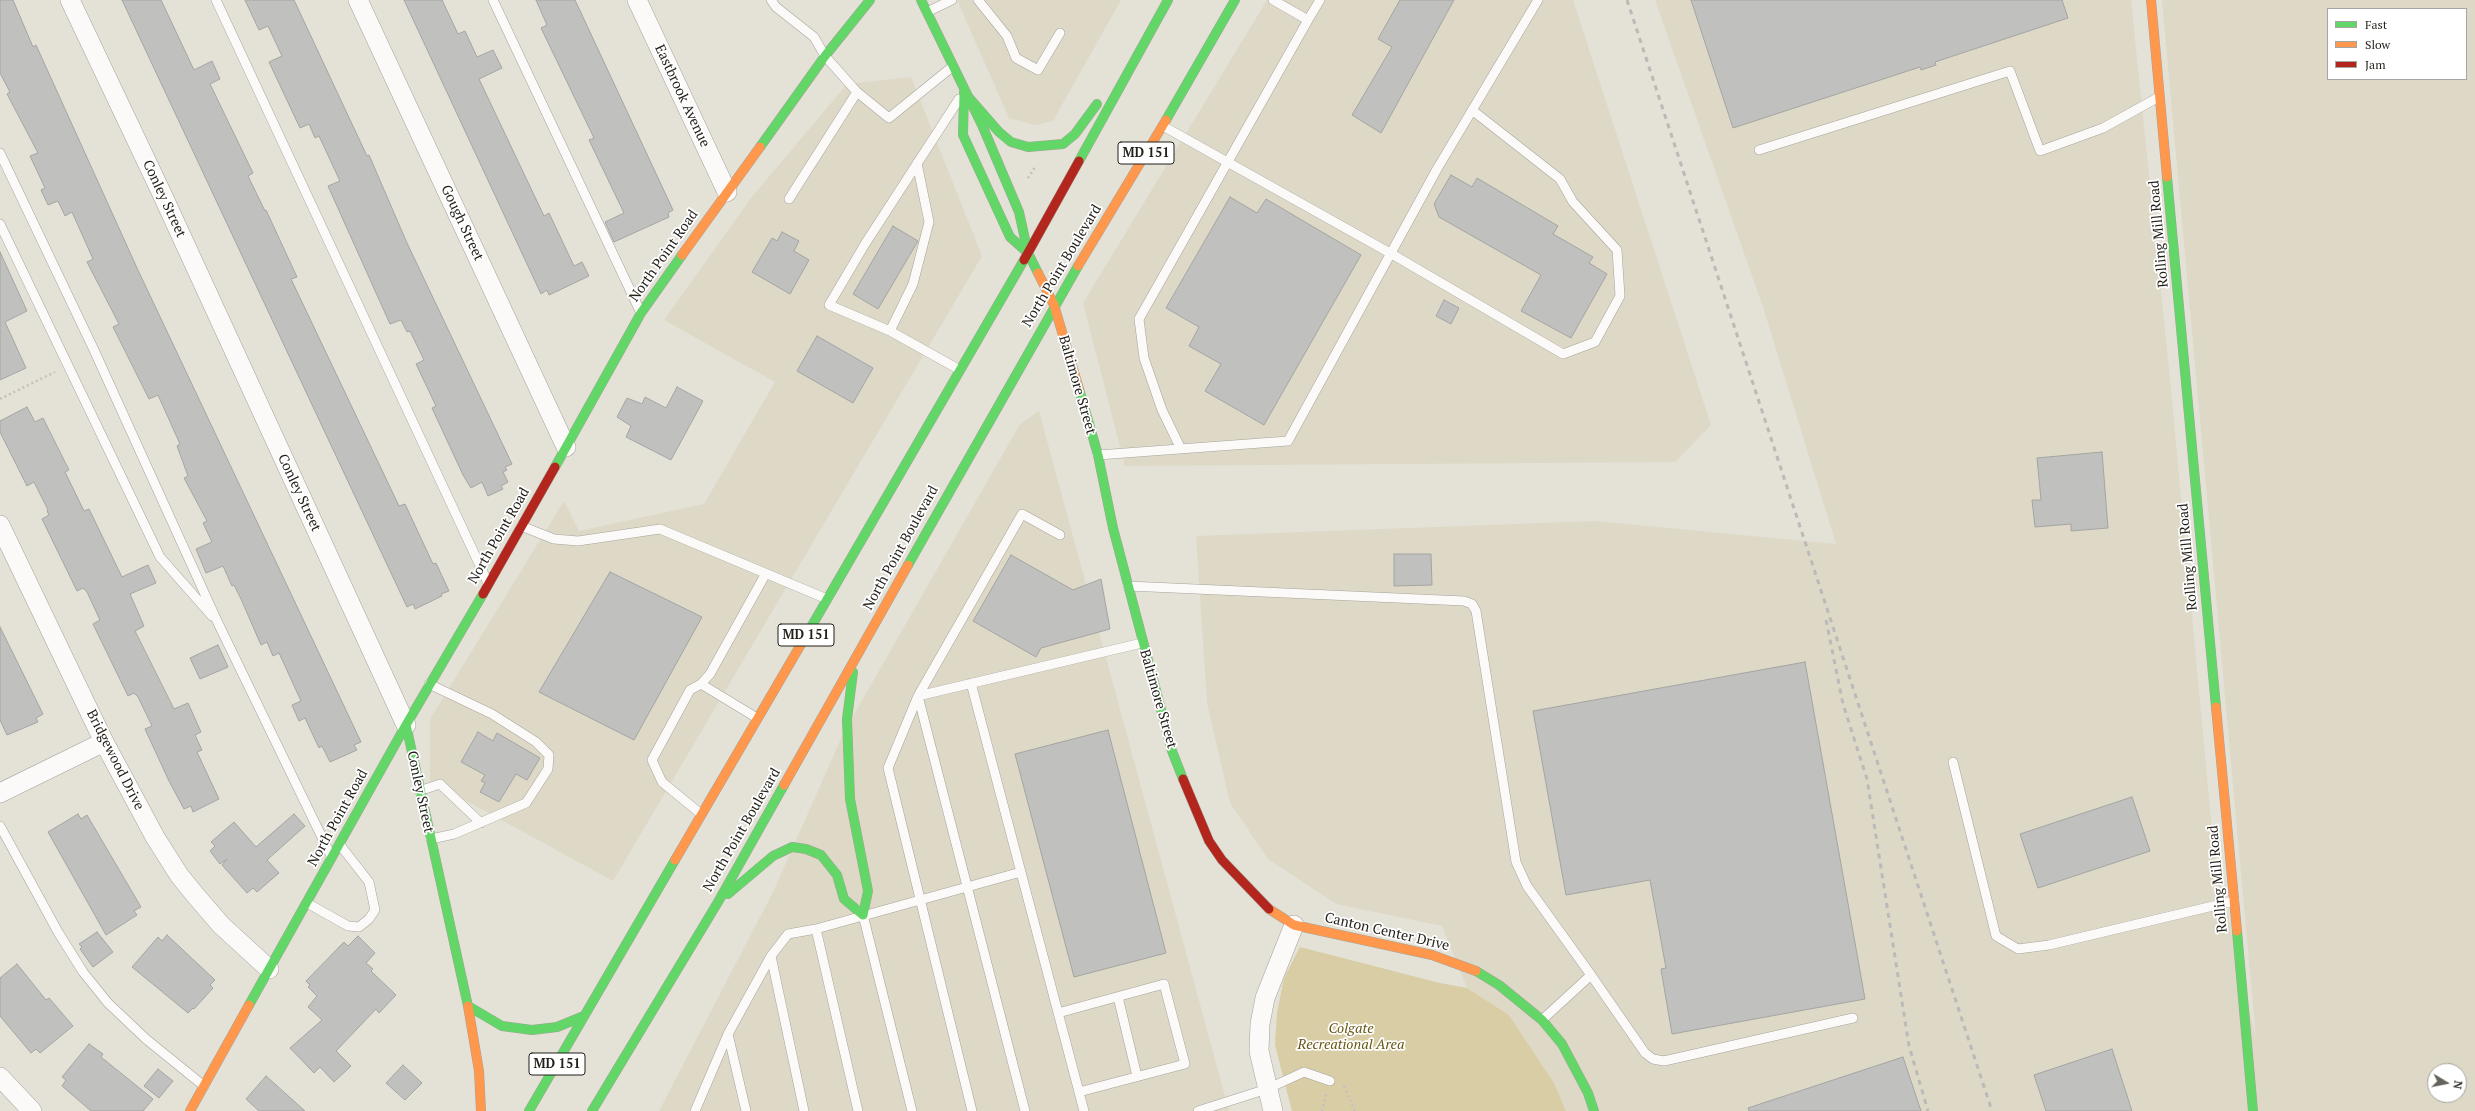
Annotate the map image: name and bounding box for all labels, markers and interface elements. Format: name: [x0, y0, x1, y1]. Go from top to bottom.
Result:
legend: [2327, 8, 2467, 80]
text: Fast: [2365, 17, 2387, 32]
text: Slow: [2365, 37, 2390, 52]
street label: Eastbrook Avenue: [651, 42, 713, 150]
text: Jam: [2365, 57, 2386, 72]
road number: MD 151: [1118, 142, 1174, 164]
street label: Conley Street: [139, 158, 189, 240]
street label: Rolling Mill Road: [2146, 180, 2172, 288]
street label: Gough Street: [437, 182, 487, 264]
street label: North Point Boulevard: [1019, 202, 1105, 330]
street label: North Point Road: [626, 207, 702, 305]
street label: Baltimore Street: [1055, 334, 1099, 436]
street label: Conley Street: [274, 452, 324, 534]
street label: North Point Boulevard: [860, 483, 942, 613]
street label: North Point Road: [465, 485, 533, 587]
street label: Rolling Mill Road: [2175, 503, 2201, 611]
road number: MD 151: [778, 624, 834, 646]
street label: Baltimore Street: [1136, 648, 1180, 750]
street label: Bridgewood Drive: [82, 707, 148, 813]
street label: Conley Street: [403, 749, 437, 835]
street label: North Point Boulevard: [700, 765, 784, 895]
street label: North Point Road: [304, 767, 372, 869]
street label: Rolling Mill Road: [2205, 825, 2231, 933]
street label: Canton Center Drive: [1323, 909, 1451, 955]
park label: Colgate Recreational Area: [1298, 1021, 1404, 1054]
road number: MD 151: [529, 1053, 585, 1075]
north arrow: [2427, 1063, 2467, 1103]
text: N: [2450, 1080, 2465, 1090]

